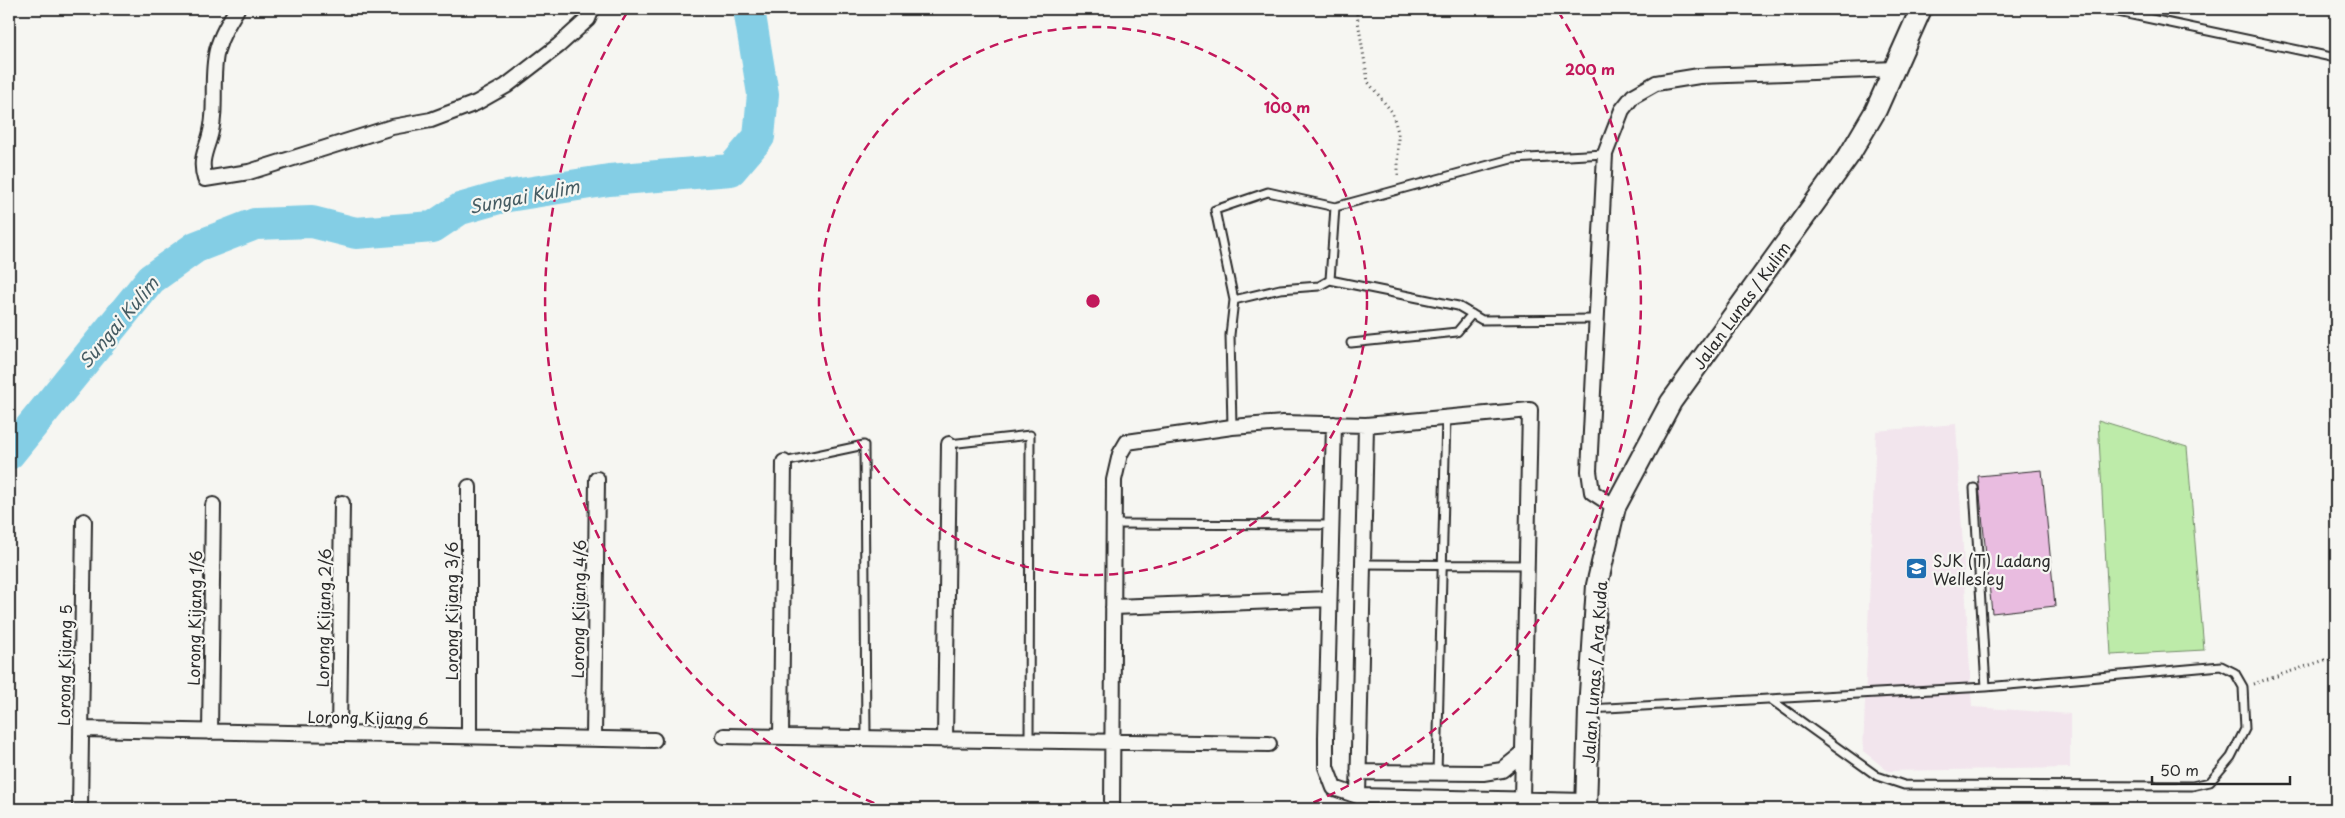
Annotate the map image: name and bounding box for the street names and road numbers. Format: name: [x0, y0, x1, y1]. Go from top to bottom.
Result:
street label: Jalan Lunas / Kulim: [1686, 236, 1796, 374]
street label: Lorong Kijang 4/6: [565, 539, 591, 679]
street label: Lorong Kijang 3/6: [439, 542, 463, 680]
street label: Lorong Kijang 2/6: [310, 548, 336, 688]
street label: Lorong Kijang 1/6: [181, 550, 207, 686]
street label: Jalan Lunas / Ara Kuda: [1576, 580, 1612, 764]
street label: Lorong Kijang 5: [51, 604, 77, 726]
street label: Lorong Kijang 6: [307, 704, 429, 730]

